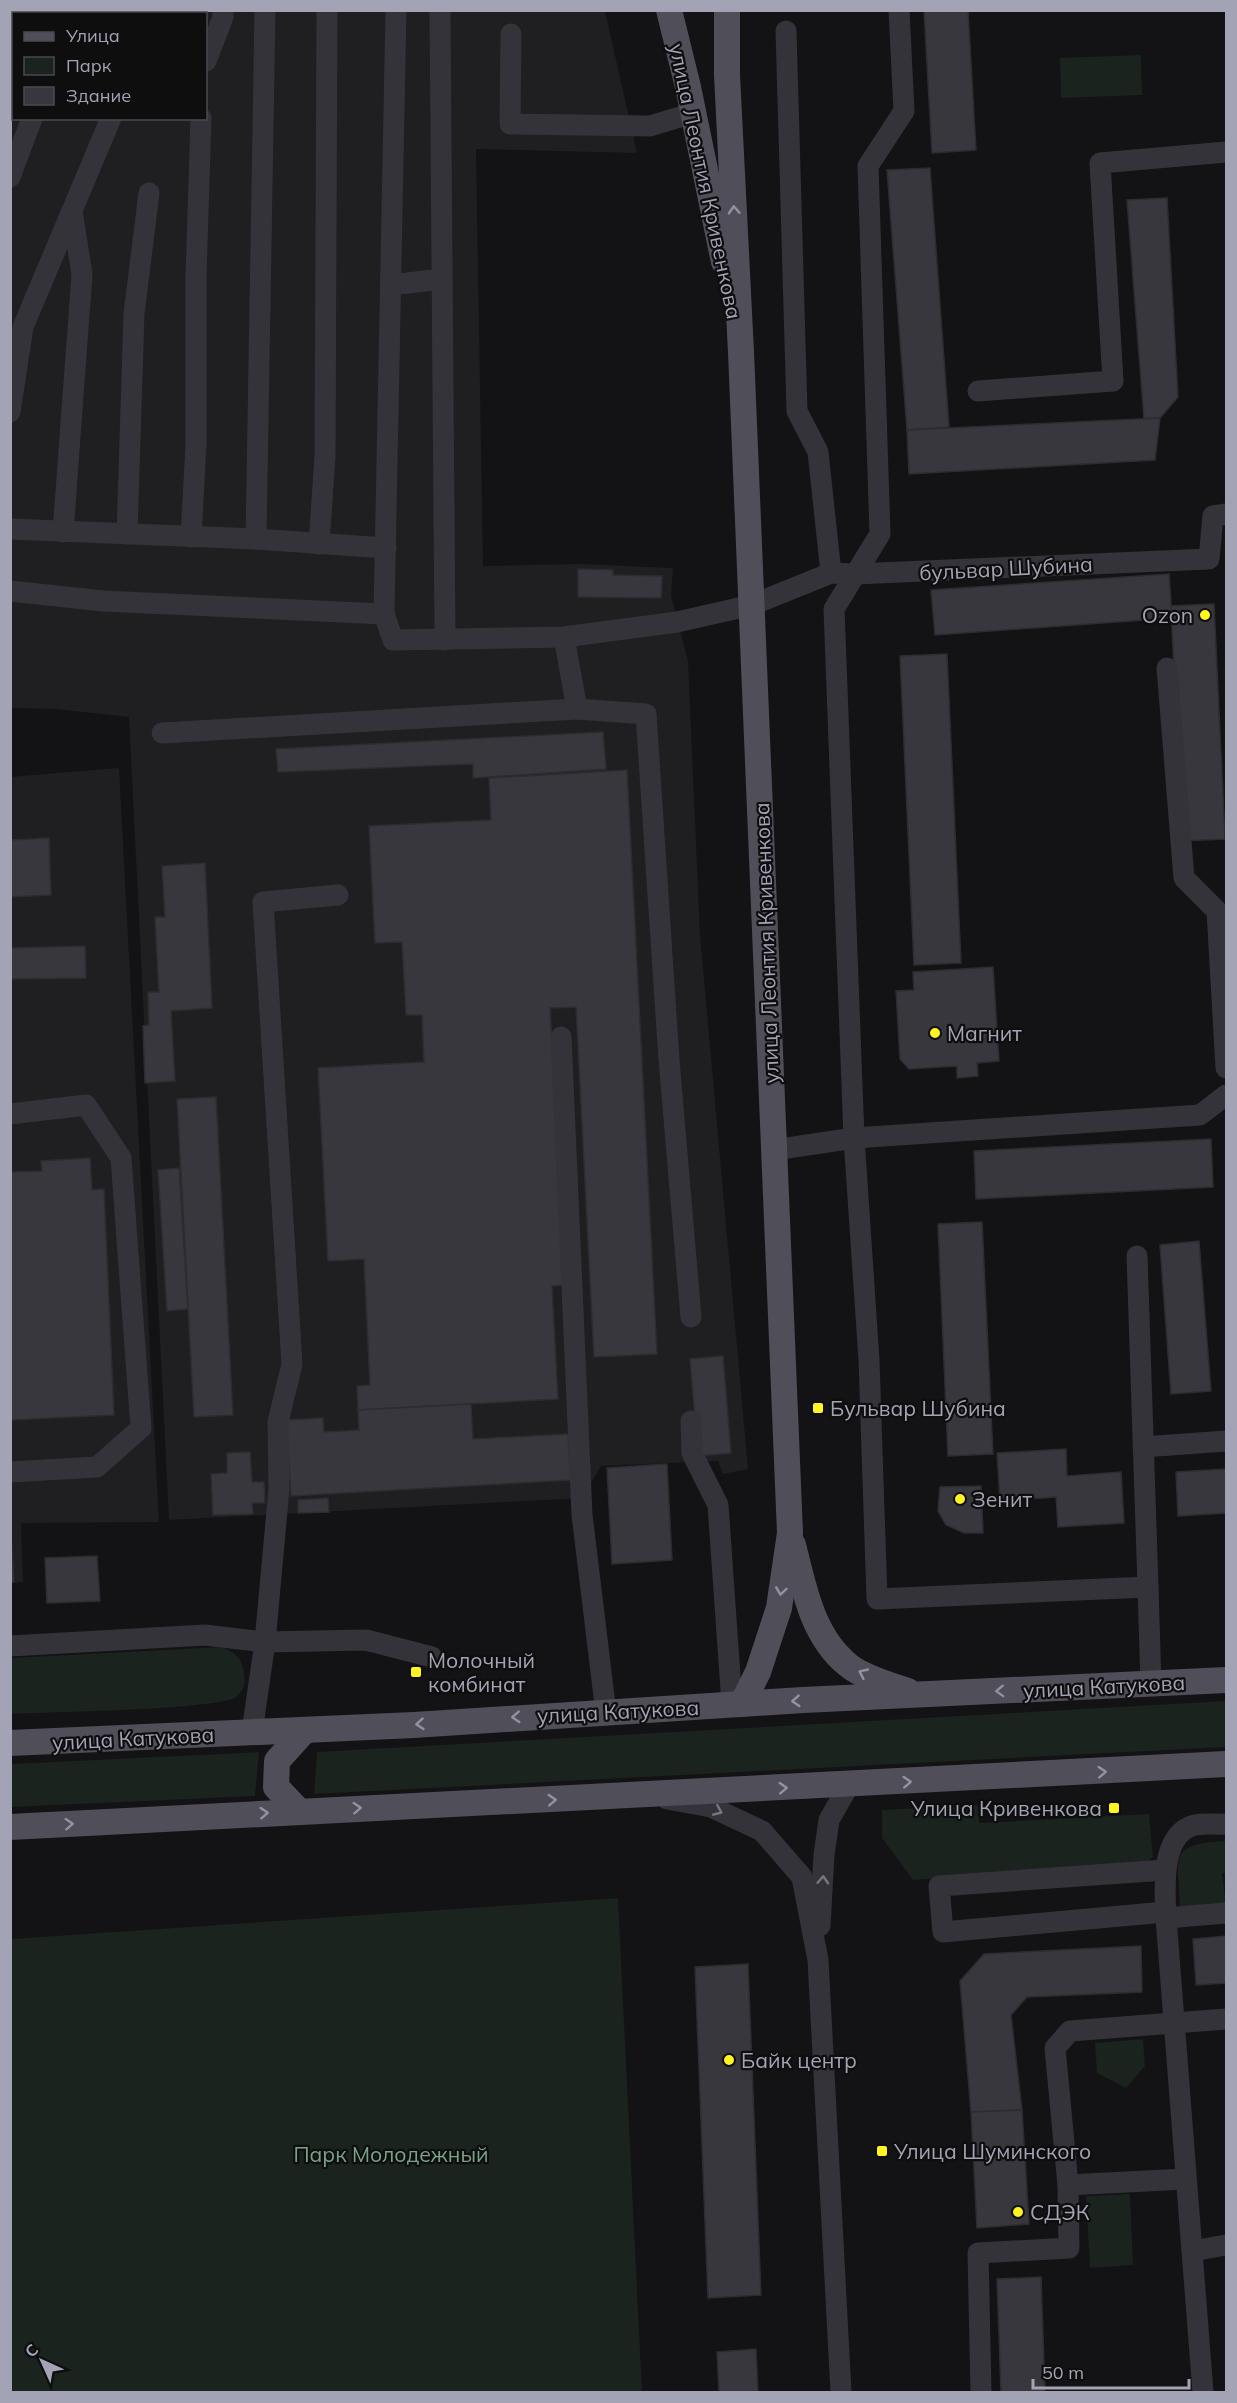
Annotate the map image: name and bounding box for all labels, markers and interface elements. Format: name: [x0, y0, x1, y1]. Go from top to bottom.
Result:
legend: [12, 12, 207, 120]
text: Улица: [65, 24, 120, 47]
street label: улица Леонтия Кривенкова: [664, 41, 748, 321]
text: Парк: [66, 54, 112, 77]
text: Здание: [66, 84, 131, 107]
one-way arrow: [727, 206, 740, 215]
street label: бульвар Шубина: [919, 550, 1093, 586]
place label: Ozon: [1142, 602, 1193, 628]
marker: Ozon: [1198, 608, 1212, 622]
street label: улица Леонтия Кривенкова: [748, 802, 784, 1084]
place label: Магнит: [947, 1020, 1022, 1046]
marker: Магнит: [928, 1026, 942, 1040]
place label: Бульвар Шубина: [830, 1395, 1006, 1421]
marker: Бульвар Шубина: [811, 1401, 825, 1415]
place label: Зенит: [972, 1486, 1032, 1512]
marker: Зенит: [953, 1492, 967, 1506]
one-way arrow: [776, 1586, 788, 1596]
place label: Молочный комбинат: [428, 1647, 535, 1697]
marker: Молочный комбинат: [409, 1665, 423, 1679]
one-way arrow: [859, 1668, 870, 1680]
street label: улица Катукова: [1022, 1669, 1186, 1703]
one-way arrow: [996, 1685, 1005, 1698]
street label: улица Катукова: [536, 1694, 700, 1728]
one-way arrow: [791, 1694, 800, 1707]
one-way arrow: [511, 1711, 520, 1724]
one-way arrow: [416, 1717, 425, 1730]
street label: улица Катукова: [51, 1721, 215, 1755]
one-way arrow: [1097, 1765, 1106, 1778]
one-way arrow: [902, 1775, 911, 1788]
one-way arrow: [778, 1781, 787, 1794]
one-way arrow: [548, 1793, 557, 1806]
place label: Улица Кривенкова: [910, 1795, 1102, 1821]
marker: Улица Кривенкова: [1107, 1801, 1121, 1815]
one-way arrow: [353, 1802, 362, 1815]
one-way arrow: [711, 1804, 722, 1816]
one-way arrow: [259, 1807, 268, 1820]
one-way arrow: [64, 1818, 73, 1831]
one-way arrow: [816, 1876, 829, 1885]
place label: Байк центр: [741, 2047, 857, 2073]
marker: Байк центр: [722, 2053, 736, 2067]
place label: Улица Шуминского: [893, 2138, 1091, 2164]
park label: Парк Молодежный: [293, 2141, 489, 2167]
marker: Улица Шуминского: [875, 2144, 889, 2158]
place label: СДЭК: [1030, 2199, 1090, 2225]
marker: СДЭК: [1011, 2205, 1025, 2219]
north arrow: [12, 2331, 72, 2391]
text: С: [20, 2339, 42, 2361]
scale bar: [1033, 2352, 1189, 2390]
text: 50 m: [1042, 2361, 1084, 2384]

